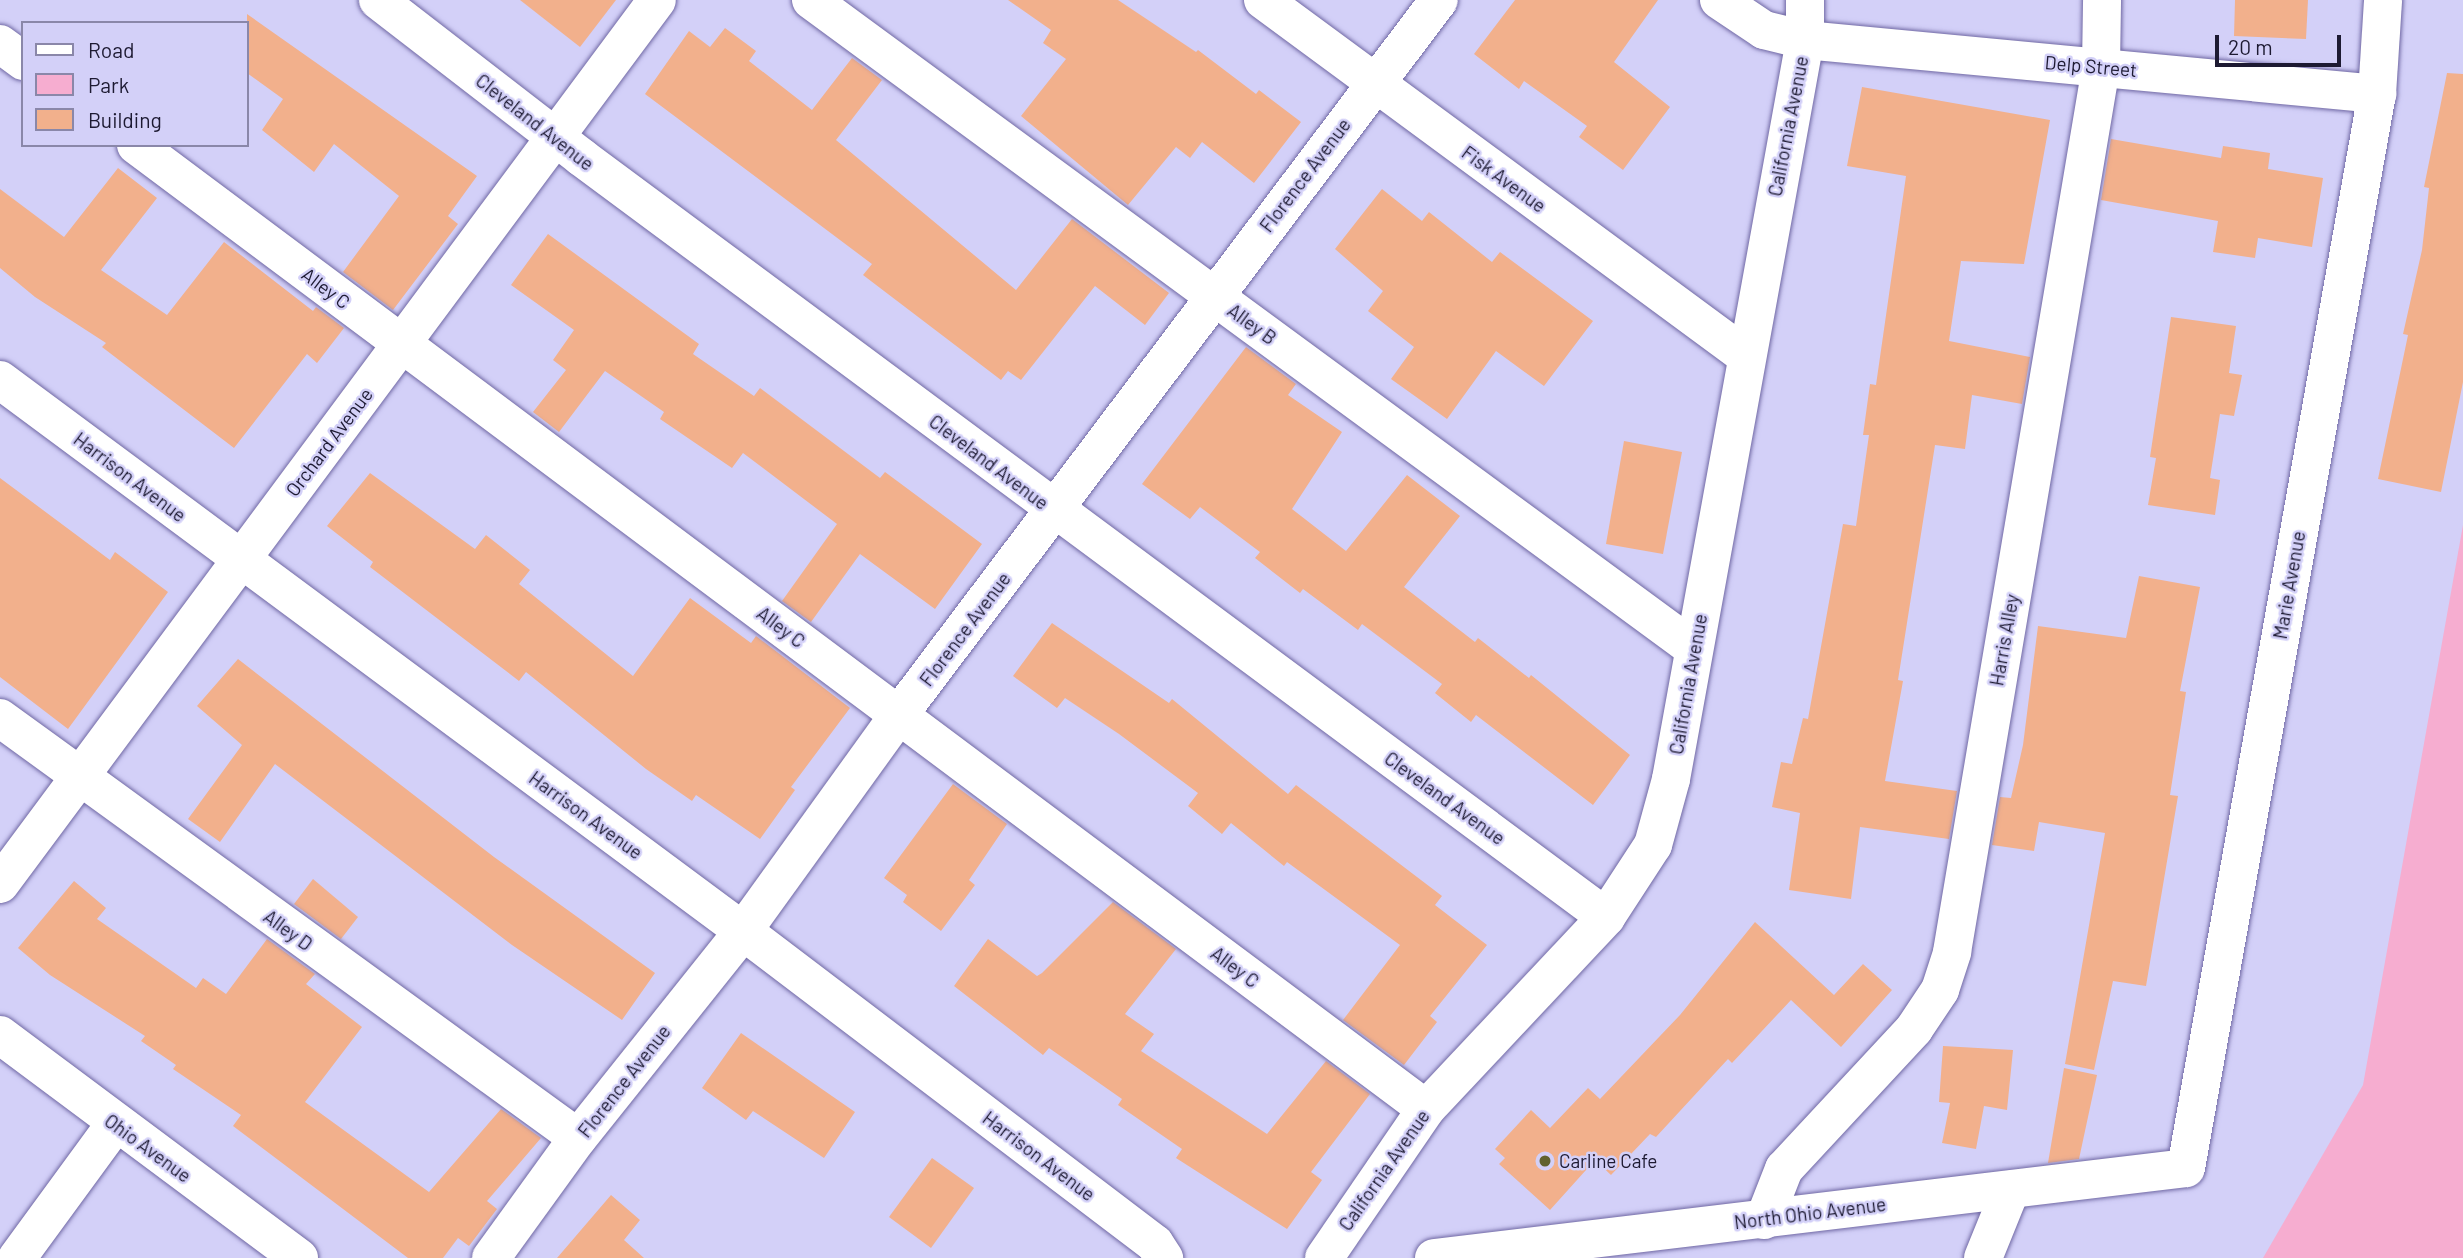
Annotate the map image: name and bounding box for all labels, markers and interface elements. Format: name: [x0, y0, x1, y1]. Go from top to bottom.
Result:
legend: [21, 21, 248, 147]
scale bar: [2218, 21, 2344, 65]
text: 20 m: [2228, 34, 2273, 59]
text: Road: [88, 37, 134, 62]
street label: Delp Street: [2044, 51, 2138, 81]
street label: California Avenue: [1763, 54, 1813, 198]
street label: Cleveland Avenue: [471, 69, 599, 175]
text: Park: [88, 72, 129, 97]
text: Building: [88, 107, 162, 132]
street label: Florence Avenue: [1255, 114, 1355, 236]
street label: Fisk Avenue: [1457, 141, 1551, 217]
street label: Alley C: [297, 263, 355, 313]
street label: Alley B: [1223, 299, 1281, 349]
street label: Orchard Avenue: [281, 383, 377, 501]
street label: Cleveland Avenue: [925, 410, 1053, 514]
street label: Harrison Avenue: [69, 427, 191, 527]
street label: Marie Avenue: [2268, 529, 2310, 641]
street label: Florence Avenue: [915, 568, 1015, 690]
street label: Harris Alley: [1985, 592, 2023, 688]
street label: Alley C: [752, 602, 810, 652]
street label: California Avenue: [1664, 612, 1712, 756]
street label: Cleveland Avenue: [1380, 747, 1510, 849]
street label: Harrison Avenue: [525, 766, 647, 864]
street label: Alley D: [259, 905, 317, 955]
street label: Alley C: [1206, 942, 1264, 992]
street label: Florence Avenue: [573, 1020, 675, 1142]
street label: California Avenue: [1334, 1105, 1434, 1235]
street label: Harrison Avenue: [978, 1106, 1100, 1206]
street label: Ohio Avenue: [100, 1109, 196, 1187]
place label: Carline Cafe: [1559, 1150, 1657, 1172]
marker: Carline Cafe: [1537, 1153, 1553, 1169]
street label: North Ohio Avenue: [1733, 1192, 1887, 1234]

